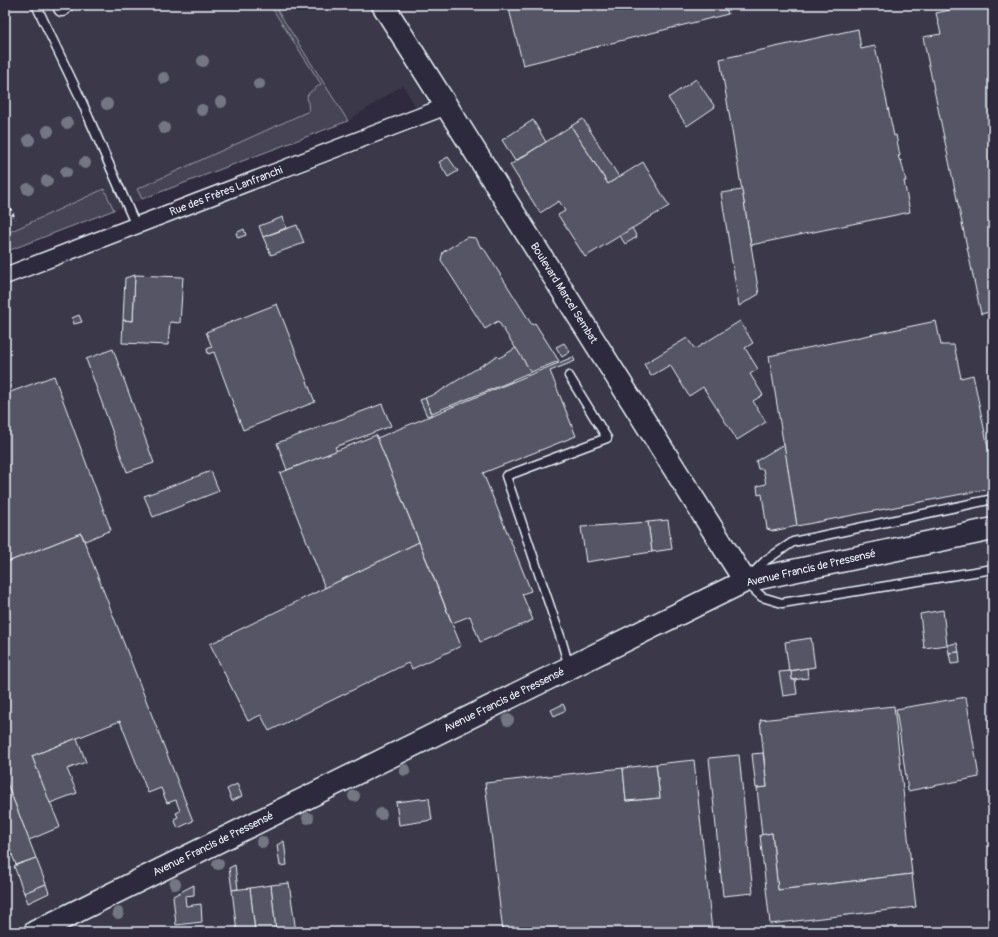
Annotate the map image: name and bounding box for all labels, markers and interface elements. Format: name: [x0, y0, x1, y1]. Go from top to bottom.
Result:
street label: Rue des Frères Lanfranchi: [168, 163, 284, 219]
street label: Boulevard Marcel Sembat: [528, 240, 601, 346]
street label: Avenue Francis de Pressensé: [745, 547, 877, 589]
street label: Avenue Francis de Pressensé: [442, 665, 567, 735]
street label: Avenue Francis de Pressensé: [151, 809, 276, 879]

